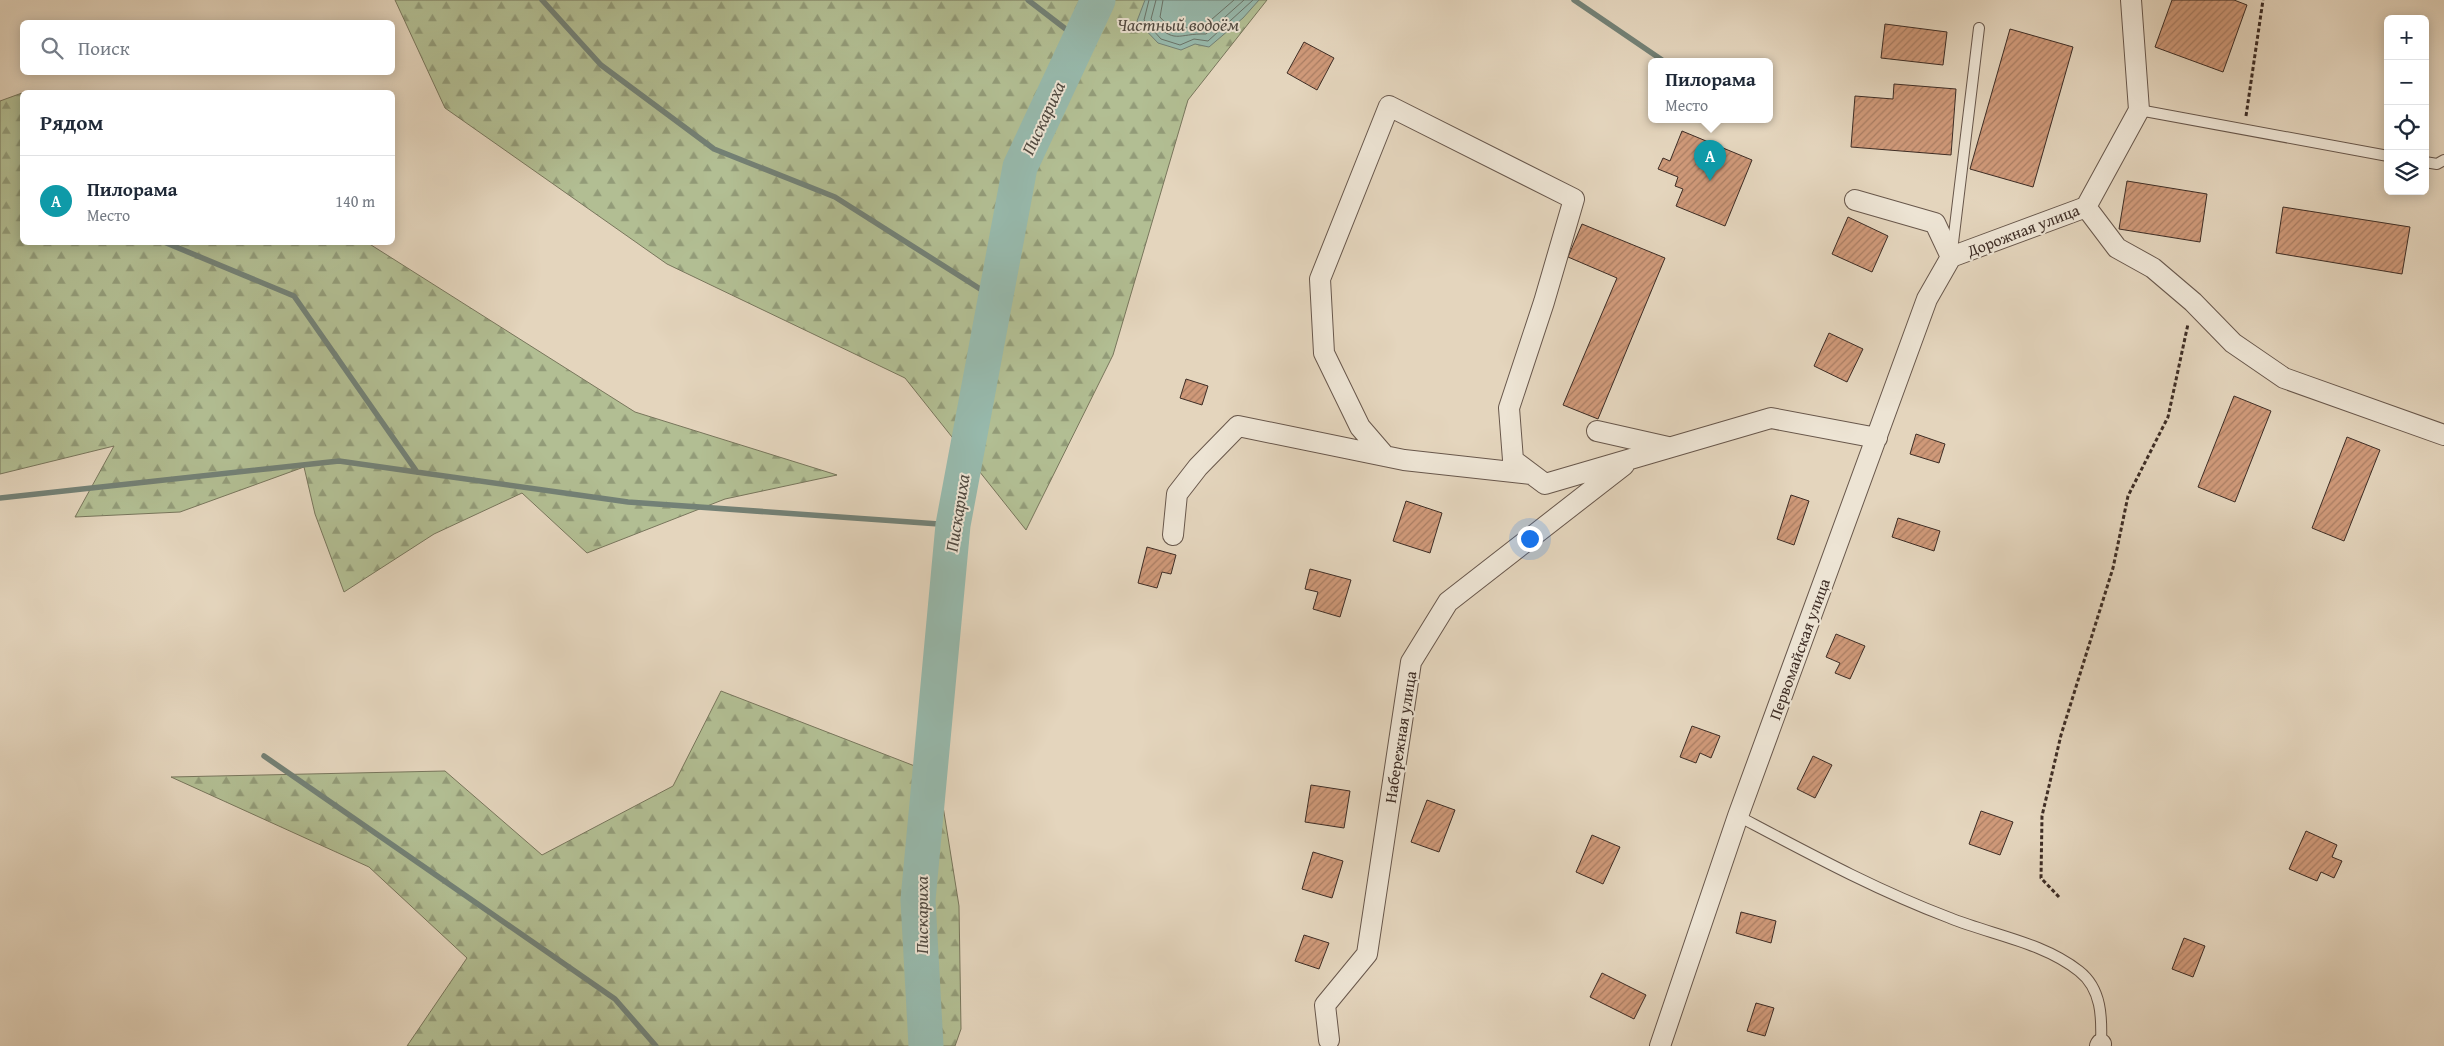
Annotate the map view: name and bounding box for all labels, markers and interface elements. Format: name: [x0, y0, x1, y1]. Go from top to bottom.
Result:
water label: Частный водоём: [1117, 11, 1239, 38]
map controls: [2384, 15, 2429, 195]
button: +: [2384, 15, 2429, 60]
search box: [20, 20, 395, 75]
icon: search: [38, 34, 66, 62]
text: Поиск: [78, 34, 130, 62]
popup: [1648, 58, 1773, 123]
button: −: [2384, 60, 2429, 105]
text: Пилорама: [1665, 65, 1756, 93]
water label: Пискариха: [1014, 76, 1072, 159]
text: Место: [1665, 93, 1708, 117]
button: locate: [2384, 105, 2429, 150]
text: Рядом: [40, 107, 103, 138]
pin: A: [1694, 140, 1726, 181]
button: layers: [2384, 150, 2429, 195]
text: Пилорама: [87, 175, 178, 203]
text: A: [51, 189, 61, 213]
text: 140 m: [335, 189, 375, 213]
street label: Дорожная улица: [1962, 197, 2083, 263]
text: Место: [87, 203, 130, 227]
water label: Пискариха: [938, 472, 977, 554]
your location: [1517, 526, 1543, 552]
street label: Первомайская улица: [1762, 575, 1836, 723]
street label: Набережная улица: [1378, 669, 1422, 805]
water label: Пискариха: [908, 875, 935, 954]

